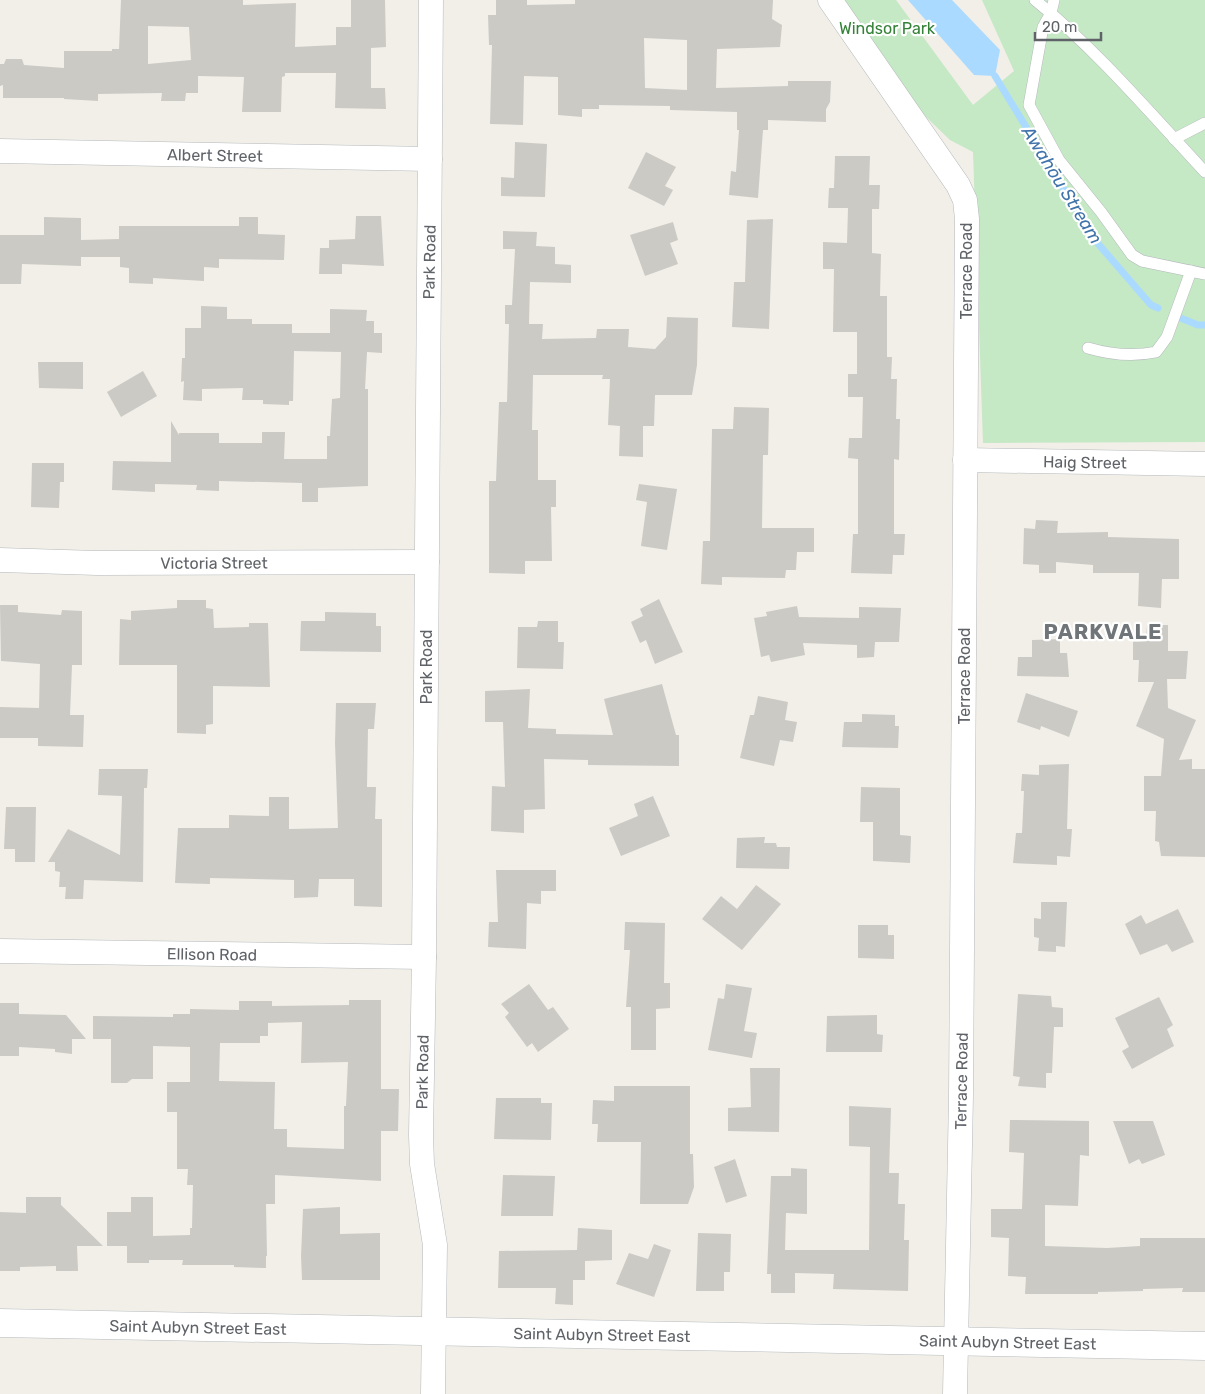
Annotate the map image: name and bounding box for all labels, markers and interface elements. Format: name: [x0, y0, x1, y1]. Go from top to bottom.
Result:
scale bar: [1035, 10, 1101, 42]
text: 20 m: [1042, 18, 1077, 36]
park label: Windsor Park: [839, 19, 936, 38]
water label: Awahōu Stream: [1016, 121, 1107, 248]
street label: Albert Street: [167, 145, 263, 166]
street label: Terrace Road: [957, 222, 976, 320]
street label: Park Road: [419, 224, 440, 300]
street label: Haig Street: [1043, 452, 1127, 473]
street label: Victoria Street: [160, 553, 268, 573]
district label: PARKVALE: [1043, 619, 1163, 644]
street label: Terrace Road: [955, 627, 974, 725]
street label: Park Road: [417, 630, 436, 704]
street label: Ellison Road: [167, 944, 257, 965]
street label: Terrace Road: [951, 1032, 972, 1130]
street label: Park Road: [412, 1034, 433, 1110]
street label: Saint Aubyn Street East: [109, 1316, 287, 1339]
street label: Saint Aubyn Street East: [513, 1324, 691, 1346]
street label: Saint Aubyn Street East: [919, 1331, 1097, 1354]

